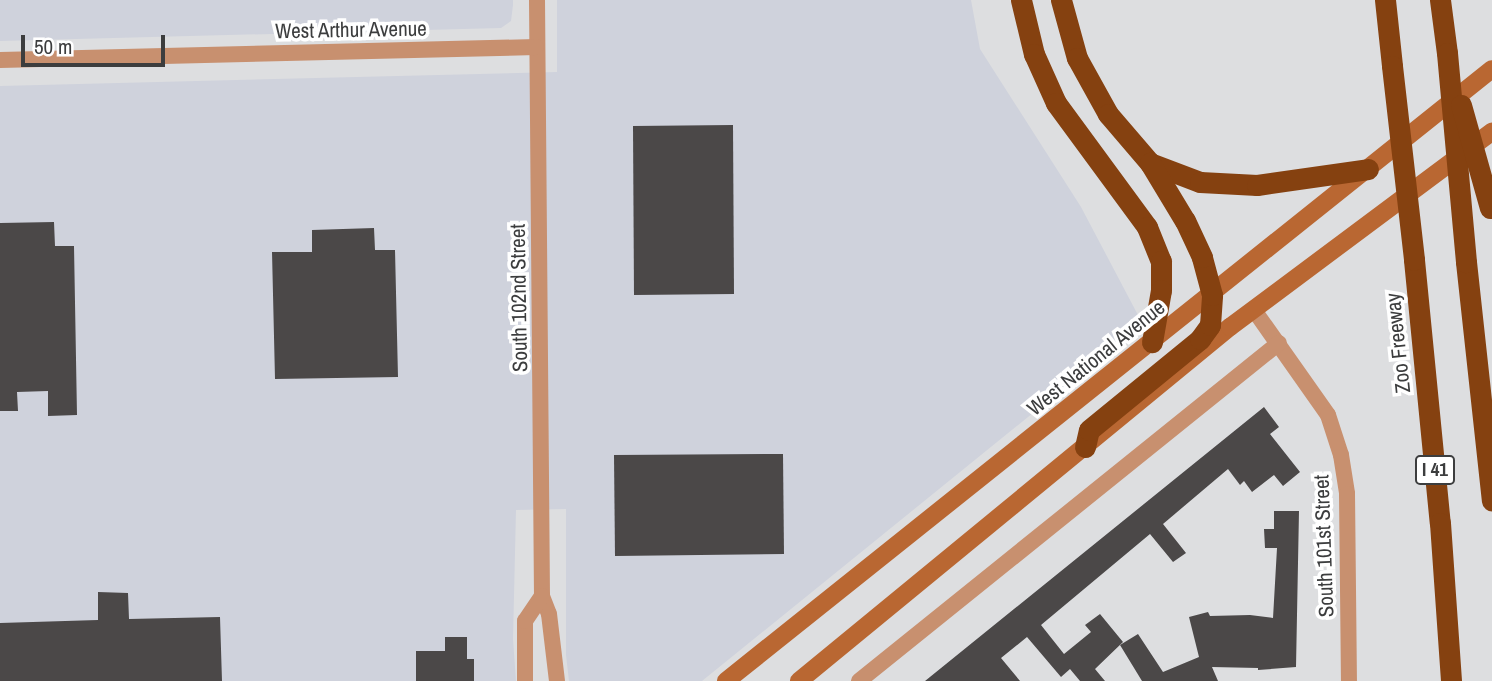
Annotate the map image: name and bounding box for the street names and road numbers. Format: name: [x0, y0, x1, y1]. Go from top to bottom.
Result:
street label: West Arthur Avenue: [274, 16, 428, 44]
street label: South 102nd Street: [505, 224, 533, 372]
street label: Zoo Freeway: [1380, 292, 1416, 394]
street label: West National Avenue: [1022, 294, 1170, 422]
road number: I 41: [1414, 454, 1456, 485]
street label: South 101st Street: [1309, 474, 1339, 618]

